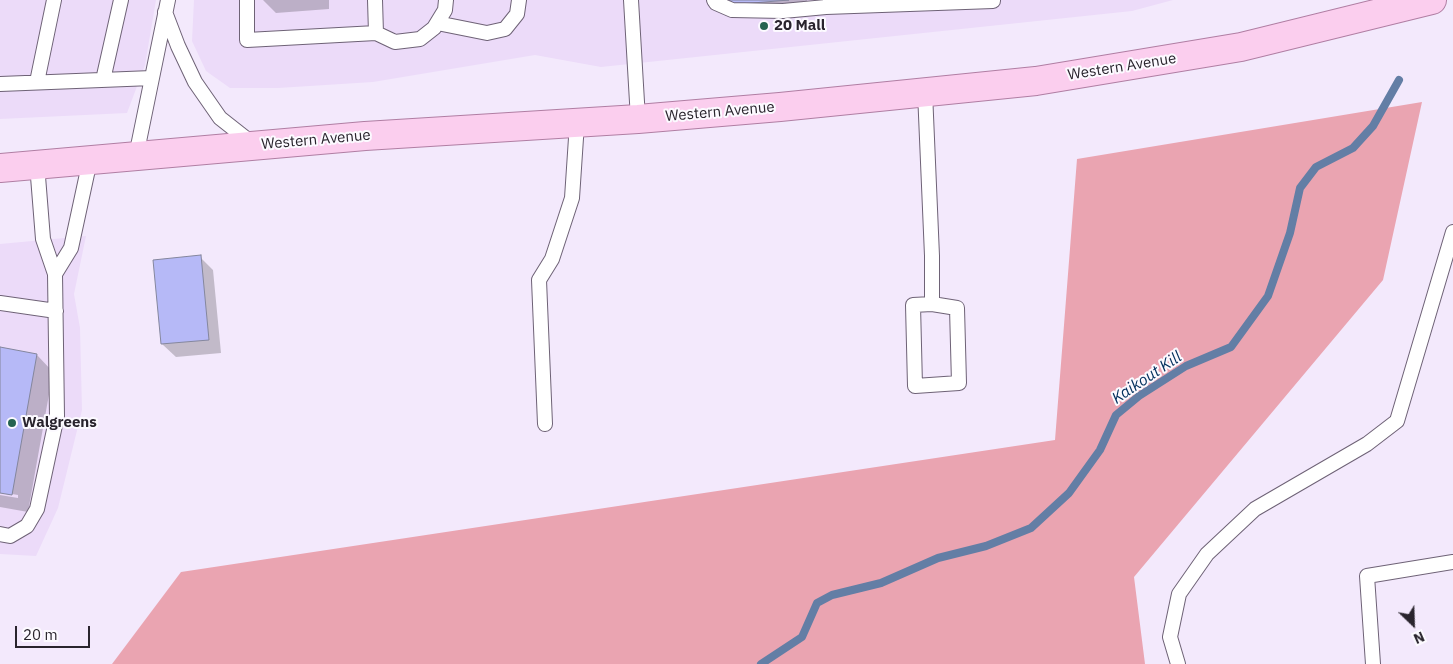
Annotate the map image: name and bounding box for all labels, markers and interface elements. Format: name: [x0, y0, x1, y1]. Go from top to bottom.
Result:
place label: 20 Mall: [774, 17, 825, 35]
marker: 20 Mall: [758, 20, 770, 32]
street label: Western Avenue: [1066, 50, 1178, 84]
street label: Western Avenue: [665, 98, 775, 126]
street label: Western Avenue: [261, 126, 371, 154]
water label: Kaikout Kill: [1109, 348, 1185, 408]
place label: Walgreens: [22, 414, 97, 432]
marker: Walgreens: [6, 417, 18, 429]
north arrow: [1388, 599, 1438, 649]
scale bar: [18, 616, 92, 648]
text: 20 m: [23, 625, 58, 644]
text: N: [1411, 627, 1427, 648]

